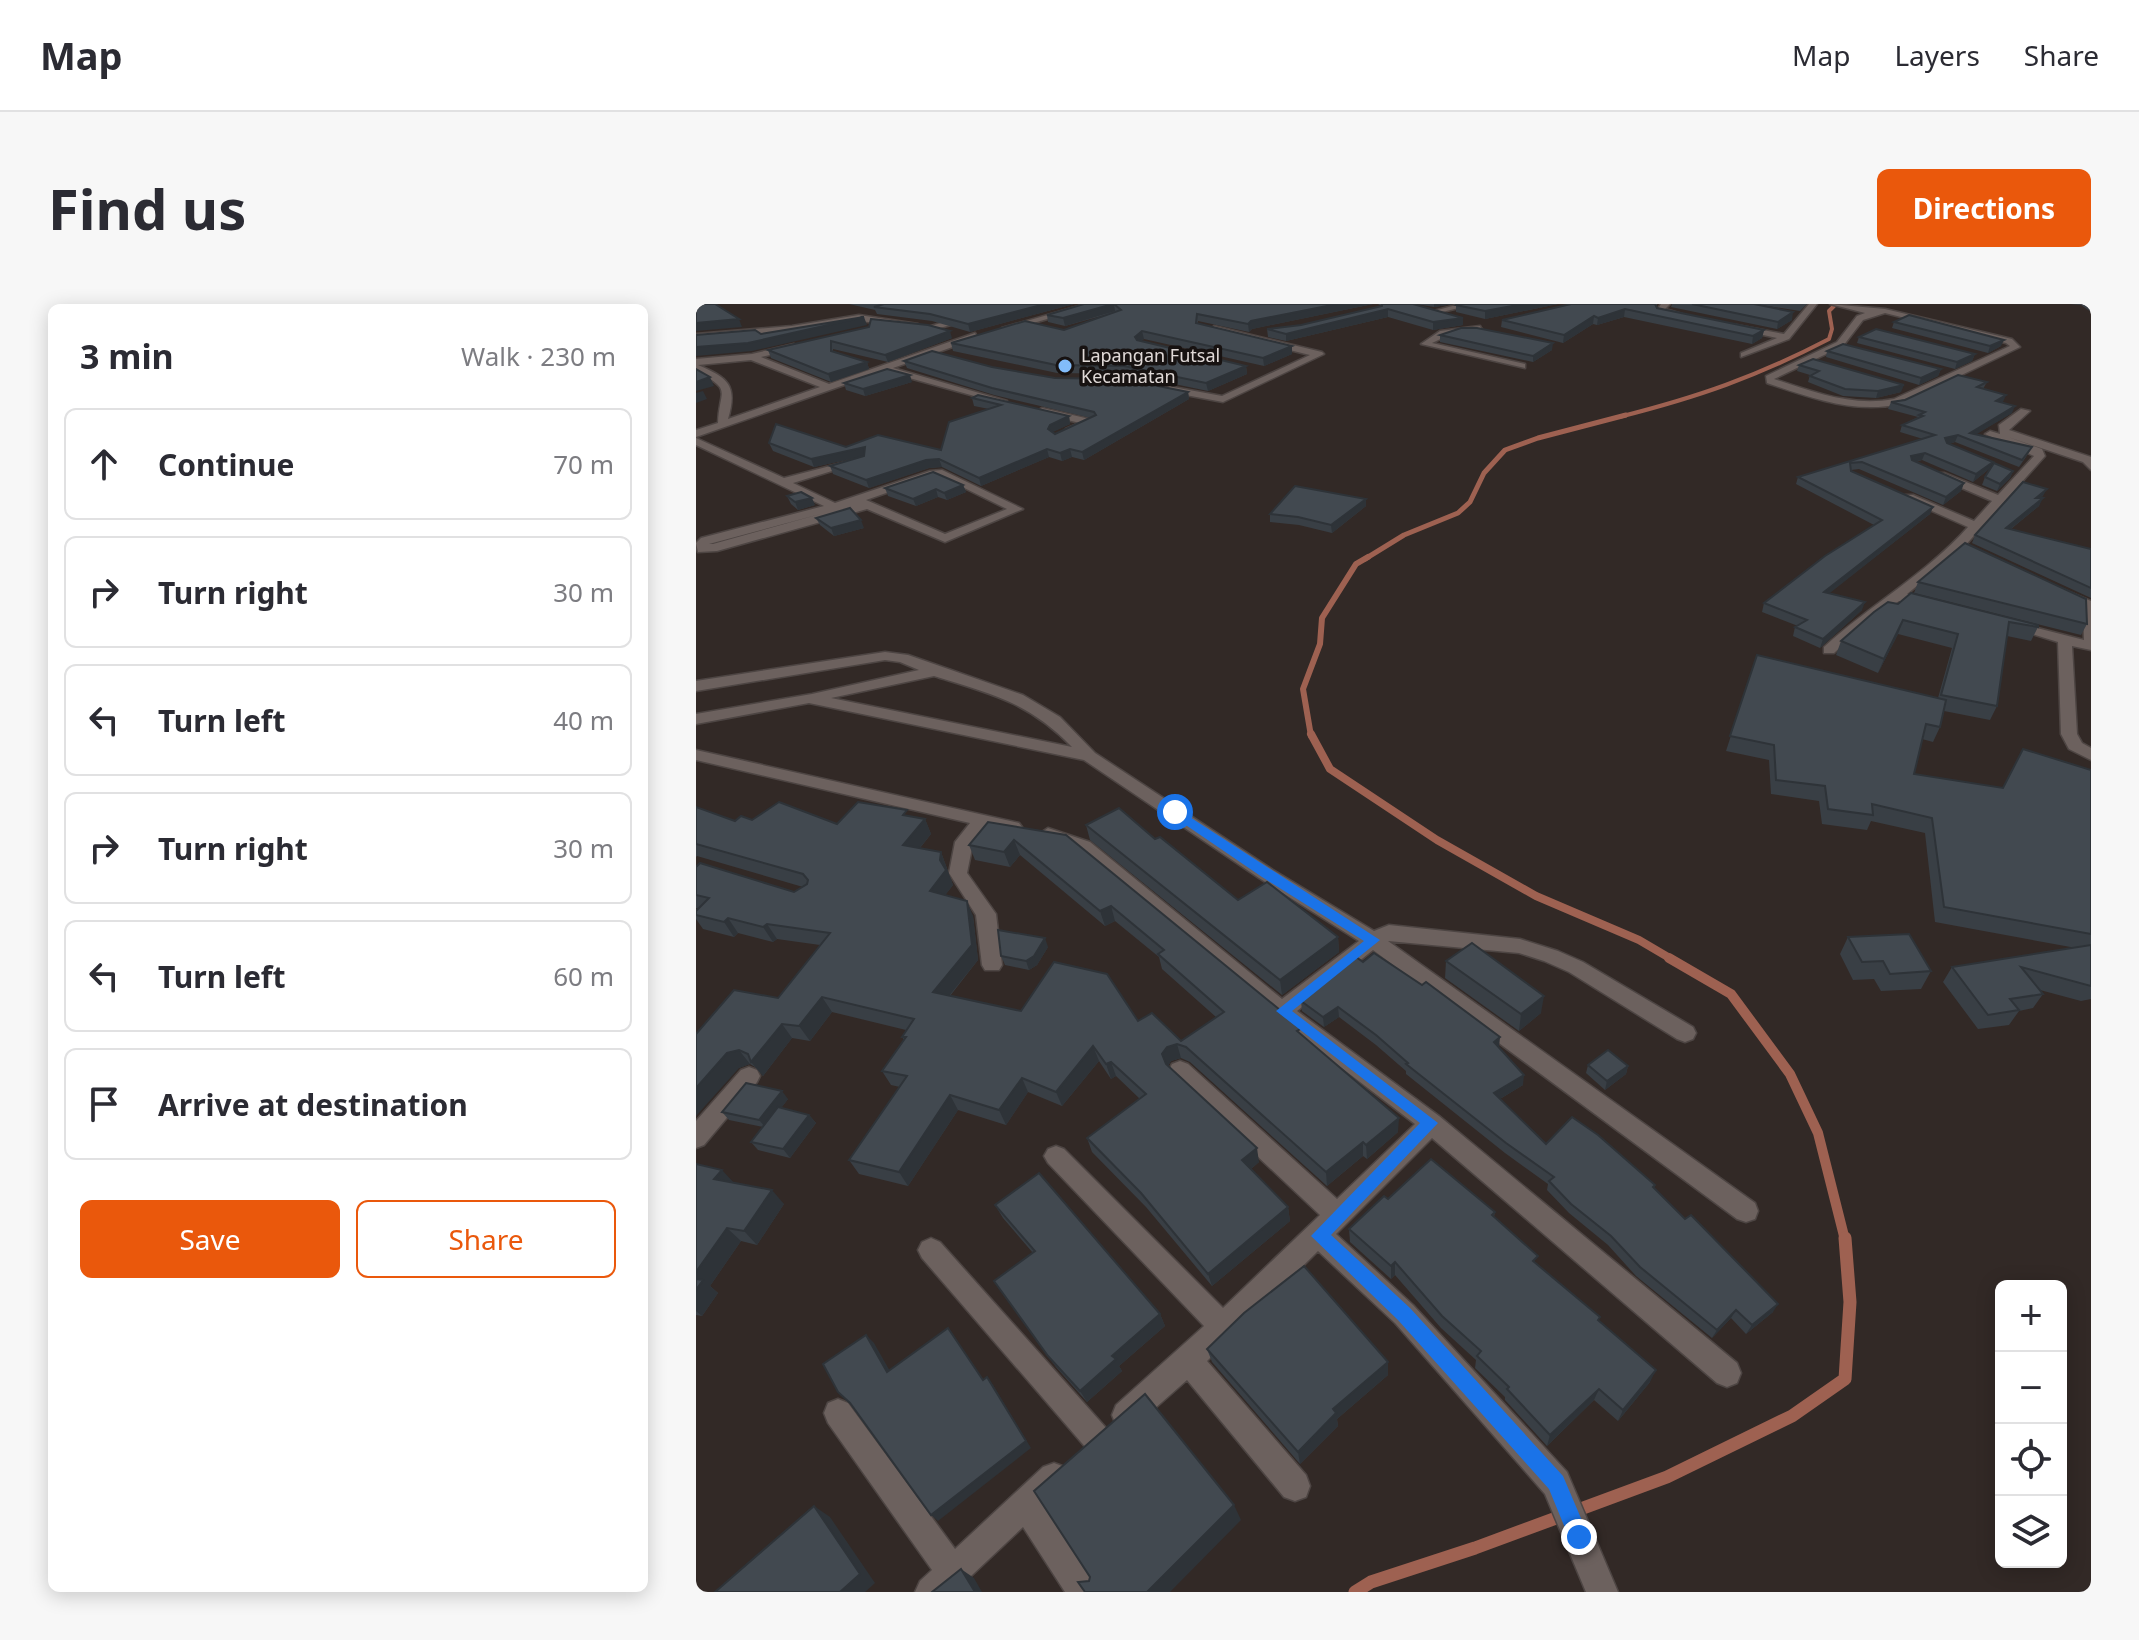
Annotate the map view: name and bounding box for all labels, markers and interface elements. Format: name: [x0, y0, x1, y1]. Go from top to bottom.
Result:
text: Map: [40, 29, 123, 81]
text: Map: [1792, 36, 1850, 74]
text: Layers: [1894, 36, 1980, 74]
text: Share: [2024, 36, 2099, 74]
button: Directions: [1877, 169, 2091, 247]
text: Find us: [48, 170, 246, 246]
text: 3 min: [80, 333, 174, 379]
text: Walk · 230 m: [461, 338, 616, 374]
place label: Lapangan Futsal Kecamatan: [1081, 343, 1220, 388]
marker: Lapangan Futsal Kecamatan: [1056, 357, 1074, 375]
icon: ahead: [82, 442, 126, 486]
text: Continue: [158, 444, 294, 485]
text: 70 m: [553, 446, 614, 482]
icon: right: [82, 570, 126, 614]
text: Turn right: [158, 572, 308, 613]
text: 30 m: [553, 574, 614, 610]
icon: left: [82, 698, 126, 742]
text: Turn left: [158, 700, 286, 741]
text: 40 m: [553, 702, 614, 738]
route start: [1157, 794, 1193, 830]
icon: right: [82, 826, 126, 870]
text: Turn right: [158, 828, 308, 869]
text: 30 m: [553, 830, 614, 866]
icon: left: [82, 954, 126, 998]
text: Turn left: [158, 956, 286, 997]
text: 60 m: [553, 958, 614, 994]
icon: arrive: [82, 1082, 126, 1126]
text: Arrive at destination: [158, 1084, 468, 1125]
button: Save: [80, 1200, 340, 1278]
button: Share: [356, 1200, 616, 1278]
map controls: [1995, 1280, 2067, 1568]
button: +: [1995, 1280, 2067, 1352]
button: −: [1995, 1352, 2067, 1424]
button: locate: [1995, 1424, 2067, 1496]
button: layers: [1995, 1496, 2067, 1568]
route end: [1561, 1519, 1597, 1555]

